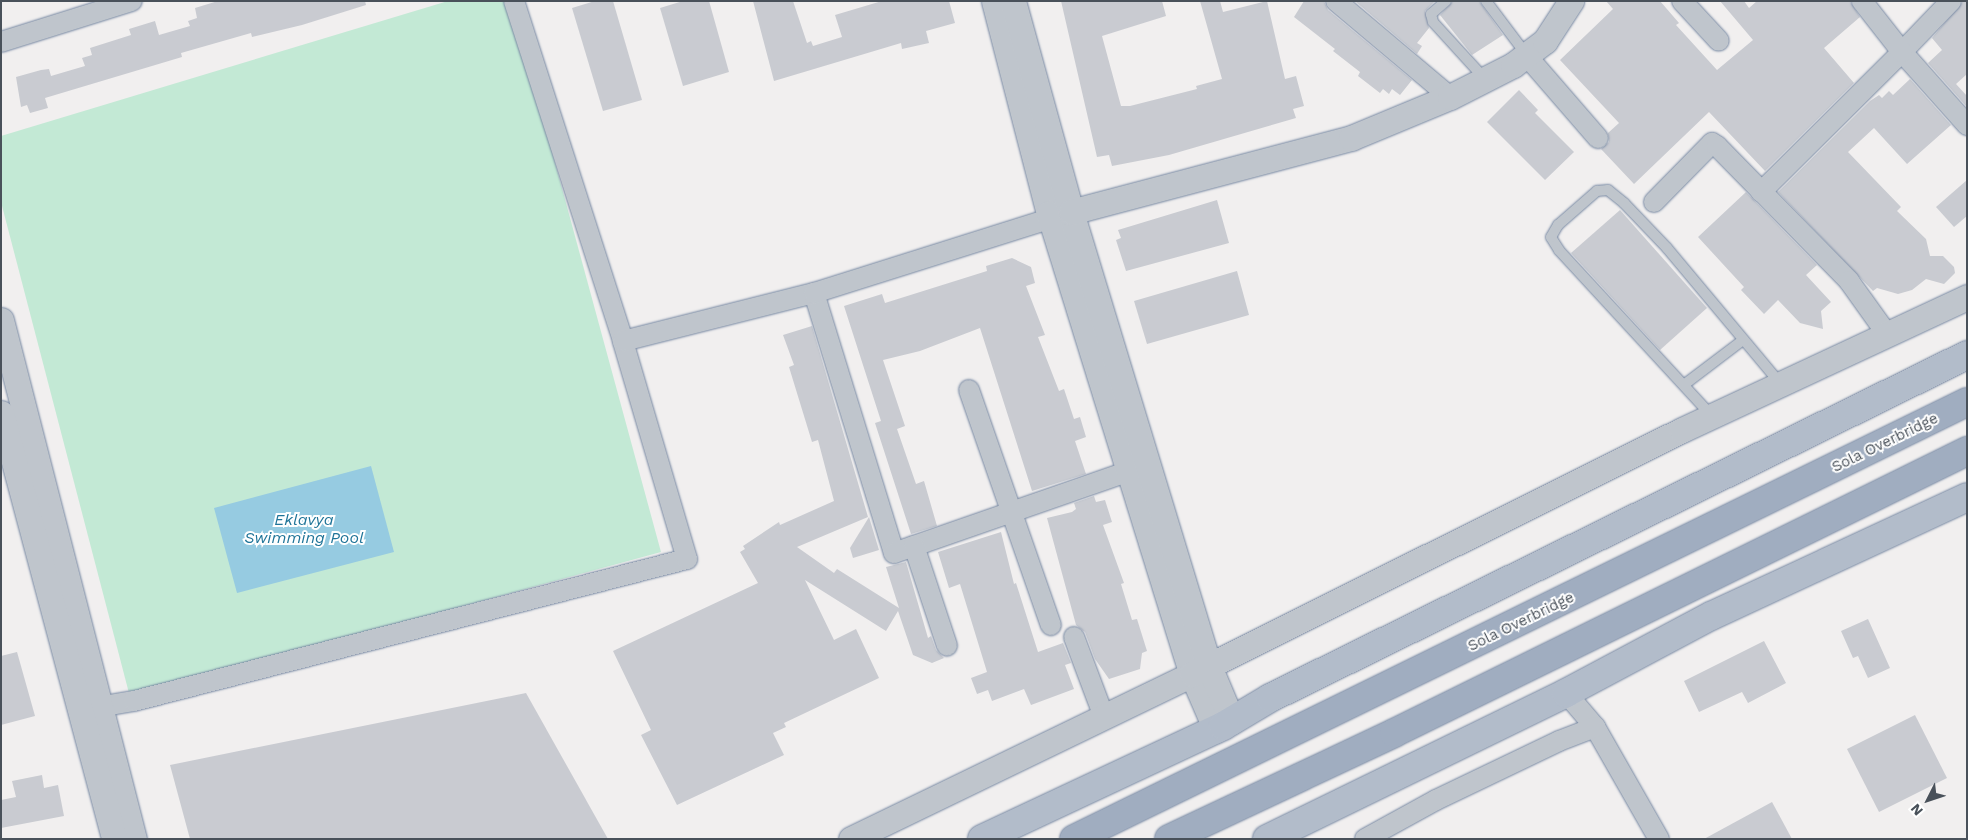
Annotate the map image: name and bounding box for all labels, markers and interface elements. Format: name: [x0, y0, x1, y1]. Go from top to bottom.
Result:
street label: Sola Overbridge: [1829, 409, 1941, 477]
water label: Eklavya Swimming Pool: [244, 510, 364, 548]
street label: Sola Overbridge: [1465, 588, 1577, 656]
north arrow: [1903, 775, 1953, 825]
text: N: [1907, 801, 1926, 819]

